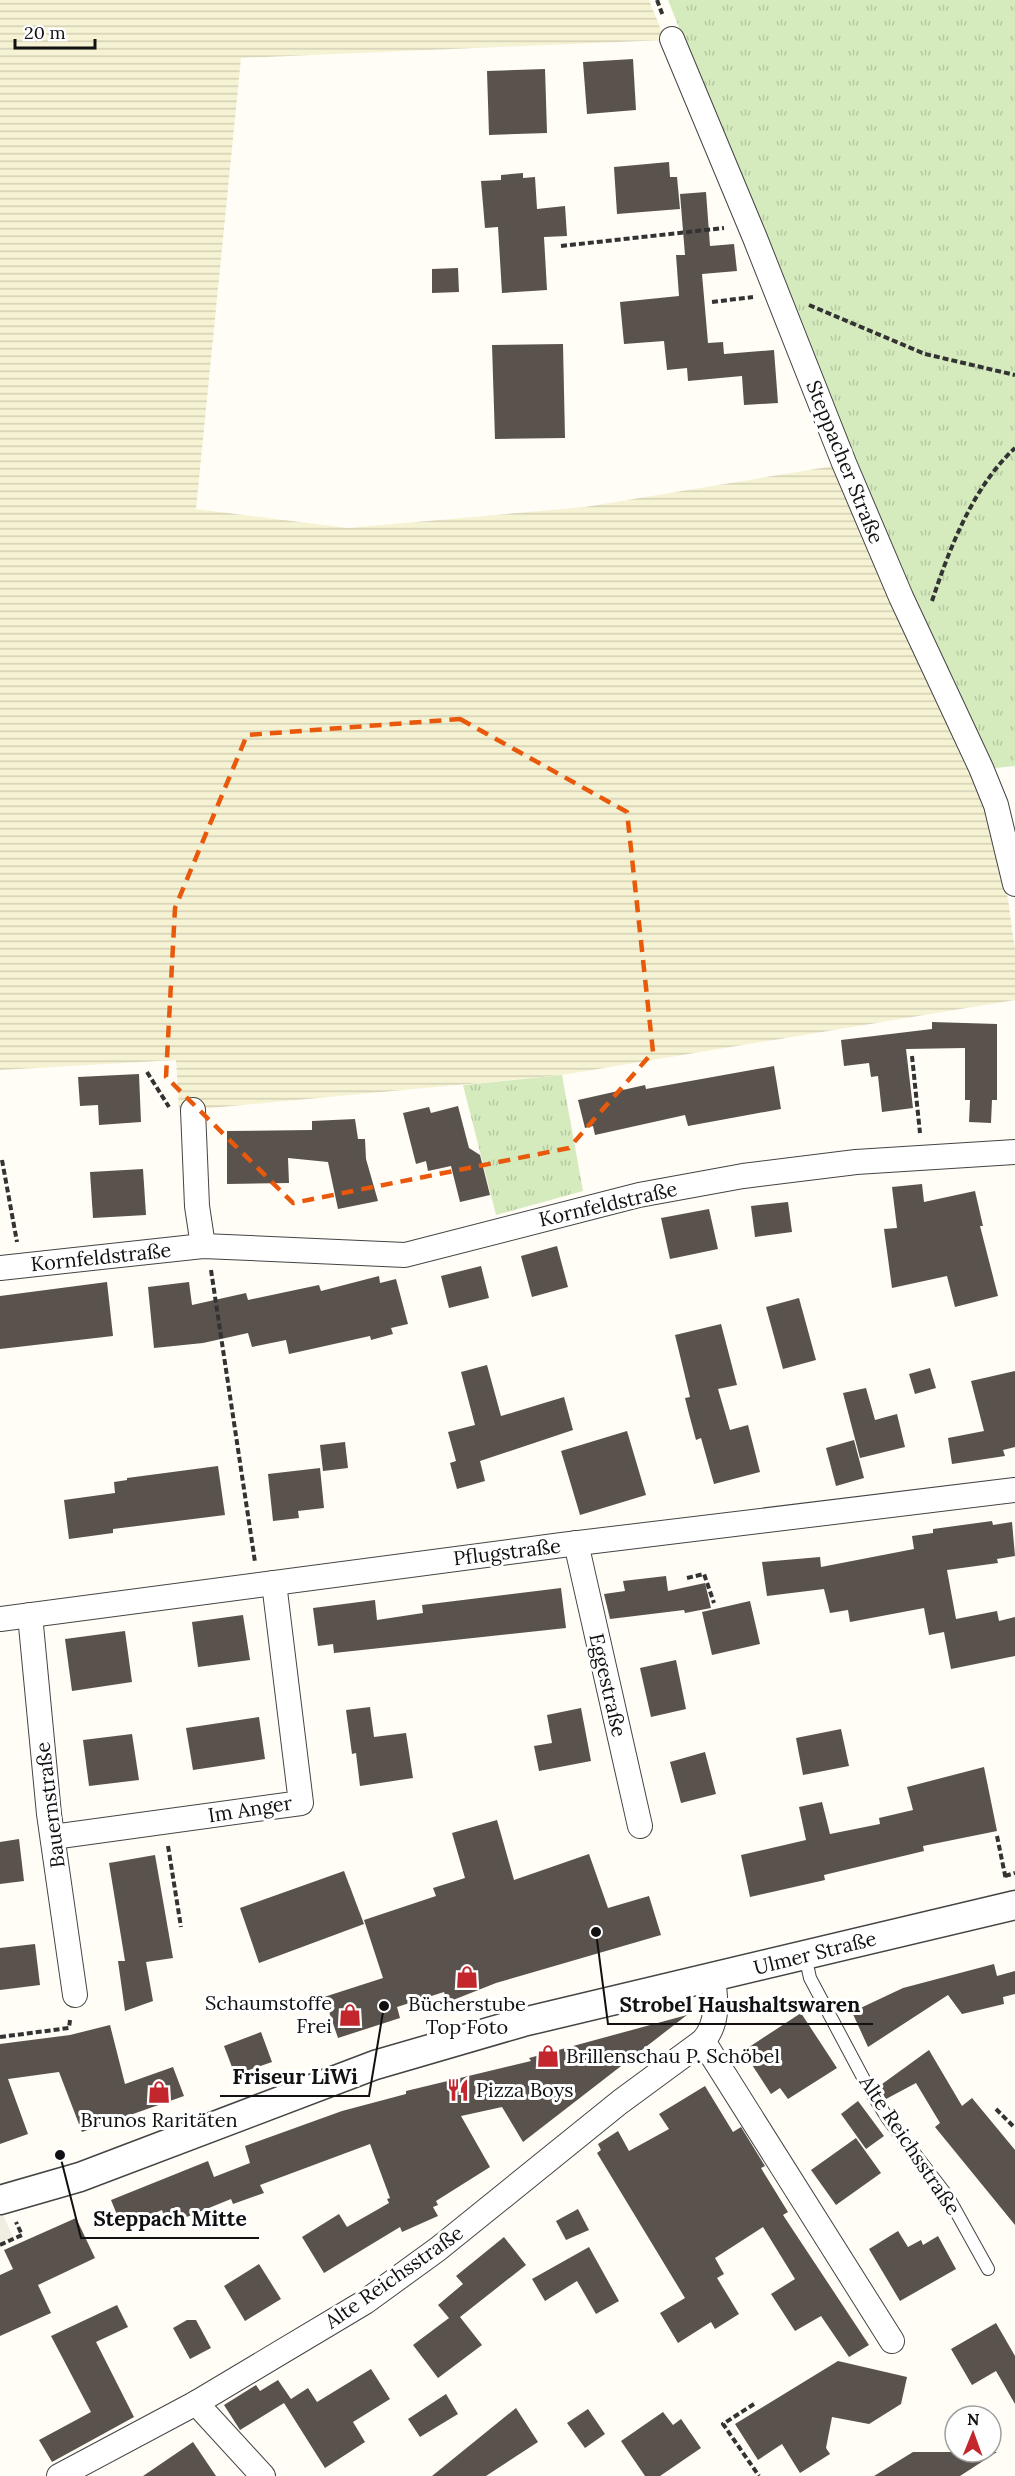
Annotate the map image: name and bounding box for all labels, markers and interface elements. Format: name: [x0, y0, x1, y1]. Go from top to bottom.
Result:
scale bar: [15, 12, 94, 50]
text: 20 m: [24, 21, 66, 44]
street label: Steppacher Straße: [801, 377, 890, 547]
street label: Kornfeldstraße: [536, 1175, 680, 1232]
street label: Kornfeldstraße: [29, 1237, 173, 1276]
street label: Pflugstraße: [452, 1532, 562, 1571]
street label: Eggestraße: [584, 1631, 633, 1739]
street label: Bauernstraße: [29, 1741, 70, 1869]
street label: Im Anger: [206, 1789, 294, 1827]
street label: Ulmer Straße: [751, 1925, 879, 1980]
shop icon: Bücherstube Top Foto: [454, 1964, 480, 1990]
callout: Strobel Haushaltswaren: [608, 1985, 873, 2024]
place label: Schaumstoffe Frei: [205, 1990, 332, 2038]
place label: Bücherstube Top Foto: [408, 1991, 526, 2039]
text: Strobel Haushaltswaren: [620, 1991, 861, 2018]
shop icon: Schaumstoffe Frei: [337, 2002, 363, 2028]
shop icon: Brillenschau P. Schöbel: [535, 2043, 561, 2069]
place label: Brillenschau P. Schöbel: [566, 2043, 780, 2068]
callout: Friseur LiWi: [220, 2057, 369, 2096]
text: Friseur LiWi: [232, 2063, 358, 2090]
street label: Alte Reichsstraße: [854, 2069, 966, 2219]
restaurant icon: Pizza Boys: [445, 2077, 471, 2103]
place label: Pizza Boys: [476, 2077, 573, 2102]
shop icon: Brunos Raritäten: [146, 2079, 172, 2105]
place label: Brunos Raritäten: [80, 2107, 238, 2132]
callout: Steppach Mitte: [81, 2199, 259, 2238]
text: Steppach Mitte: [93, 2205, 247, 2232]
street label: Alte Reichsstraße: [319, 2220, 468, 2334]
north arrow: [943, 2404, 1003, 2464]
text: N: [967, 2409, 980, 2429]

